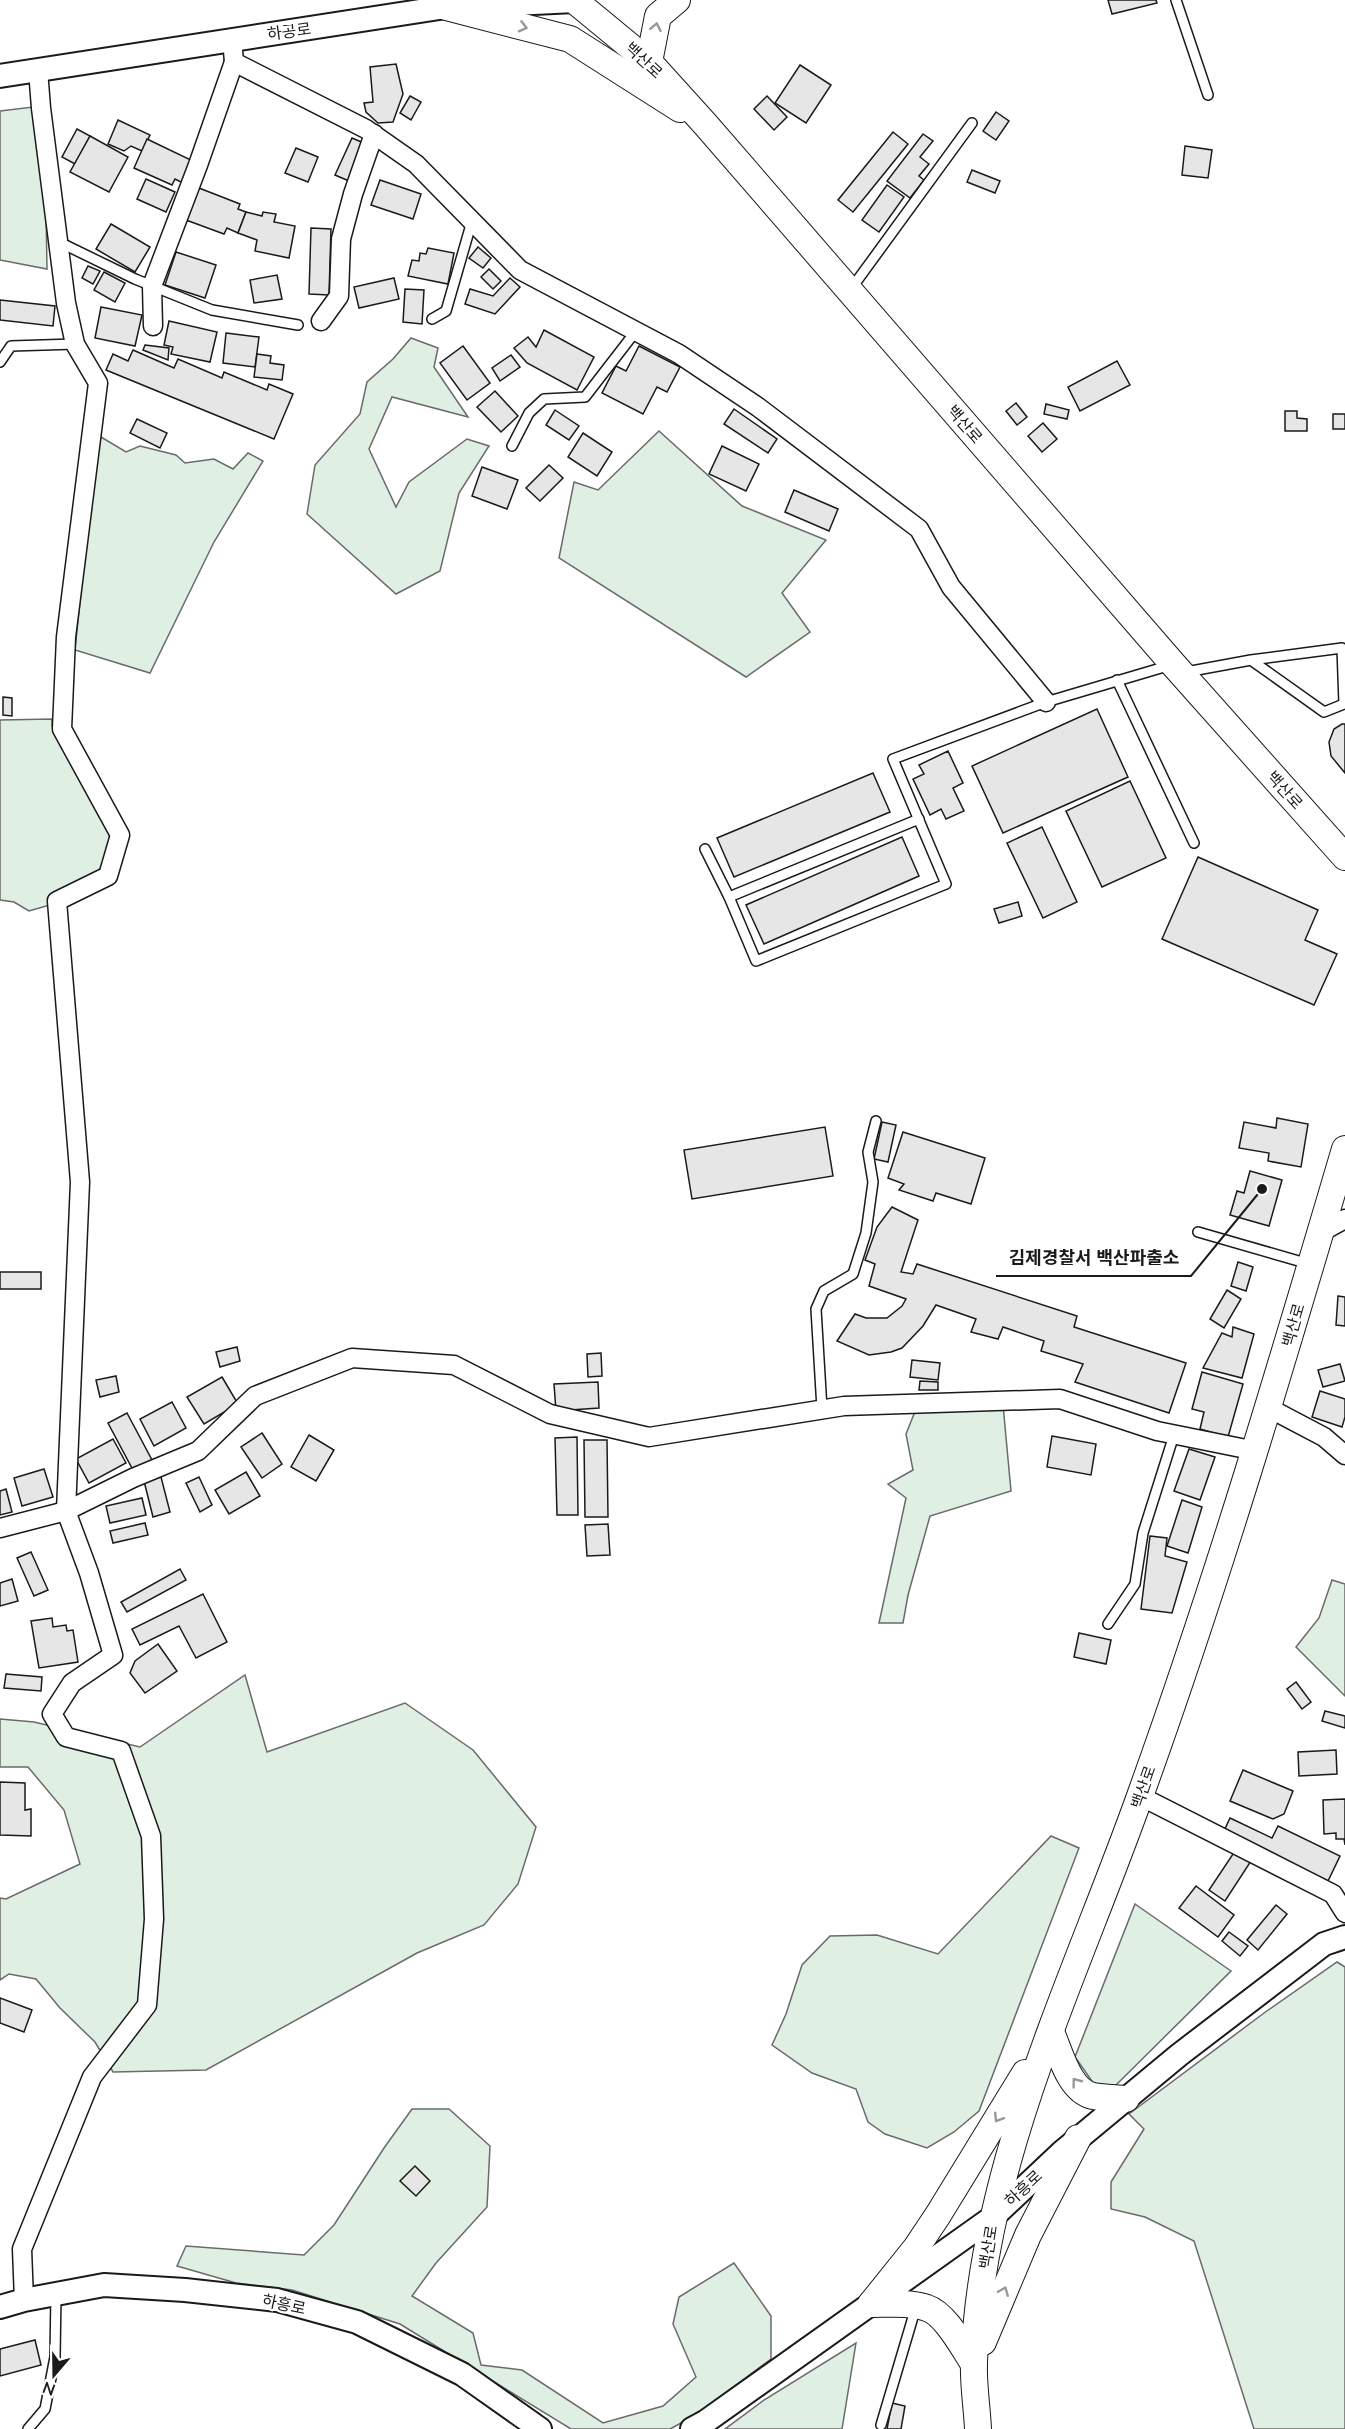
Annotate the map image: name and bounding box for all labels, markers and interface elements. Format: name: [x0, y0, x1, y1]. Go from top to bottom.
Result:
street label: 하공로: [266, 18, 313, 44]
one-way arrow: [518, 20, 528, 33]
one-way arrow: [649, 22, 662, 32]
street label: 백산로: [621, 38, 667, 83]
street label: 백산로: [943, 401, 987, 447]
street label: 백산로: [1263, 767, 1307, 813]
callout: 김제경찰서 백산파출소: [996, 1240, 1191, 1276]
text: 김제경찰서 백산파출소: [1009, 1246, 1179, 1269]
street label: 백산로: [1277, 1301, 1309, 1349]
street label: 백산로: [1126, 1763, 1160, 1811]
one-way arrow: [1072, 2078, 1083, 2089]
one-way arrow: [994, 2112, 1006, 2122]
street label: 하흥로: [1000, 2165, 1046, 2210]
street label: 백산로: [975, 2223, 1001, 2270]
one-way arrow: [997, 2286, 1009, 2297]
street label: 하흥로: [260, 2290, 308, 2318]
north arrow: [24, 2345, 84, 2405]
text: N: [40, 2378, 58, 2401]

